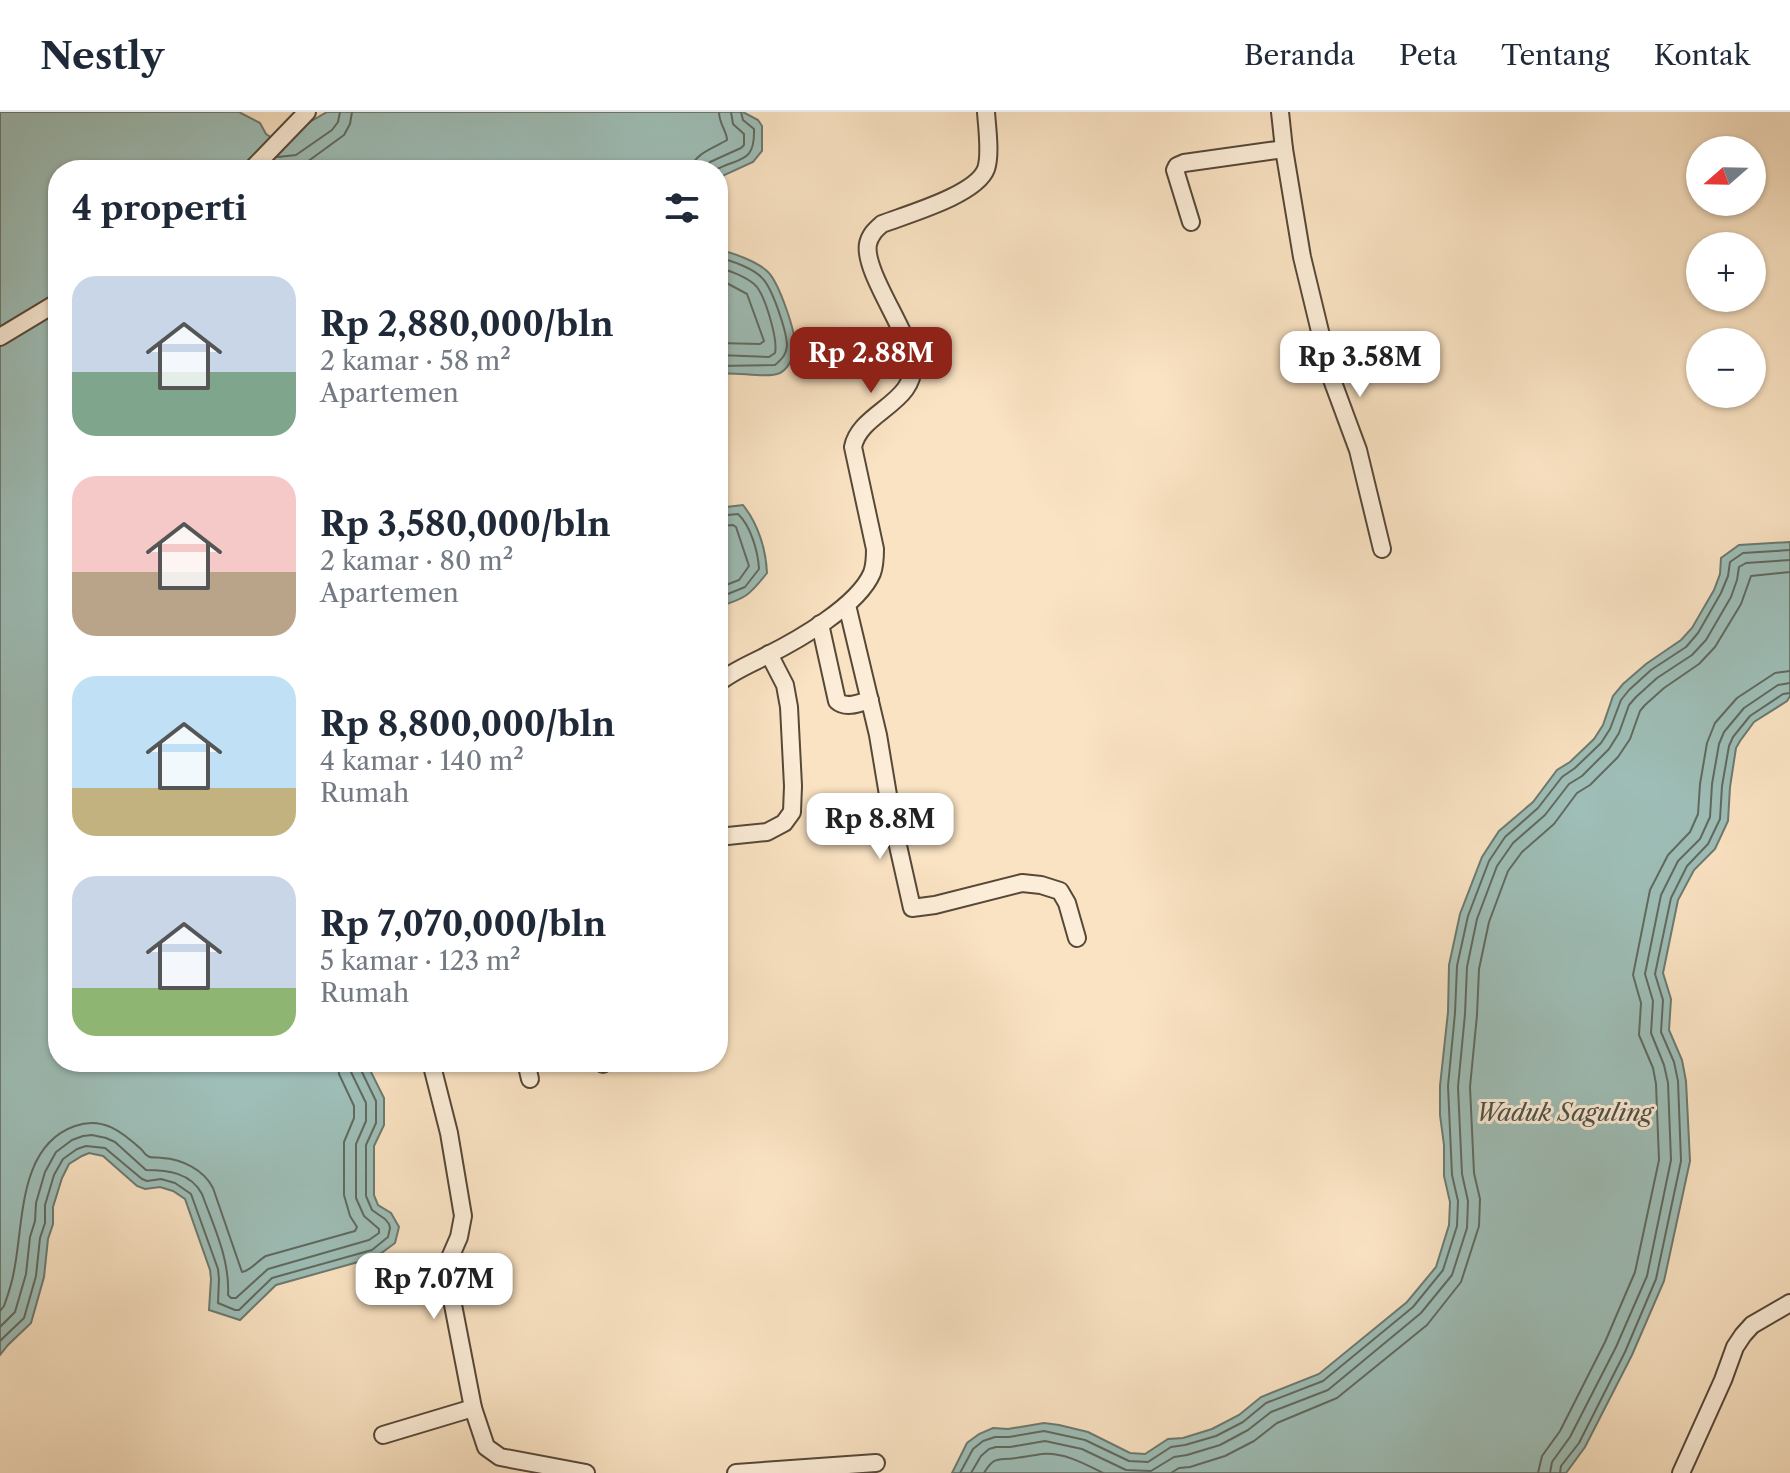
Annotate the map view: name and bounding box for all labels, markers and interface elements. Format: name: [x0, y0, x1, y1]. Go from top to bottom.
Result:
text: Nestly: [40, 32, 164, 79]
text: Beranda: [1244, 38, 1355, 72]
text: Peta: [1399, 38, 1457, 72]
text: Tentang: [1501, 38, 1610, 72]
text: Kontak: [1654, 38, 1750, 72]
north arrow: [1686, 136, 1766, 216]
map controls: [1686, 136, 1766, 408]
icon: filters: [660, 186, 704, 230]
text: 4 properti: [72, 187, 247, 229]
button: +: [1686, 232, 1766, 312]
text: Rp 2,880,000/bln: [320, 303, 613, 345]
icon: home: [136, 308, 232, 404]
pin: Rp 2.88M: [788, 327, 954, 395]
button: −: [1686, 328, 1766, 408]
pin: Rp 3.58M: [1277, 331, 1443, 399]
text: Rp 2.88M: [808, 337, 934, 369]
text: Rp 3.58M: [1298, 341, 1422, 373]
text: 2 kamar · 58 m²: [320, 345, 511, 377]
text: Apartemen: [320, 377, 459, 409]
text: Rp 3,580,000/bln: [320, 503, 610, 545]
icon: home: [136, 508, 232, 604]
text: 2 kamar · 80 m²: [320, 545, 513, 577]
text: Apartemen: [320, 577, 459, 609]
text: Rp 8,800,000/bln: [320, 703, 615, 745]
icon: home: [136, 708, 232, 804]
text: 4 kamar · 140 m²: [320, 745, 524, 777]
text: Rumah: [320, 777, 409, 809]
pin: Rp 8.8M: [806, 793, 954, 861]
text: Rp 8.8M: [825, 803, 935, 835]
text: Rp 7,070,000/bln: [320, 903, 606, 945]
icon: home: [136, 908, 232, 1004]
text: 5 kamar · 123 m²: [320, 945, 521, 977]
text: Rumah: [320, 977, 409, 1009]
water label: Waduk Saguling: [1476, 1098, 1655, 1127]
pin: Rp 7.07M: [351, 1253, 517, 1321]
text: Rp 7.07M: [374, 1263, 494, 1295]

